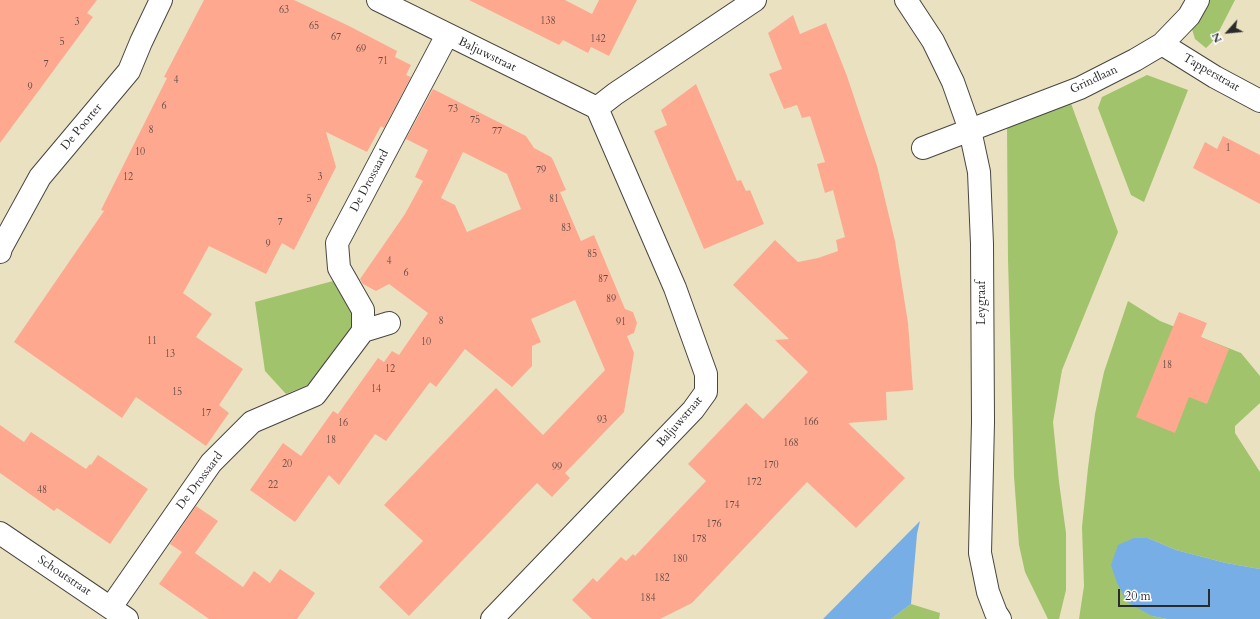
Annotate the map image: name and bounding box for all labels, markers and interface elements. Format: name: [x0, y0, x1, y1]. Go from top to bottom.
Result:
house number: 63: [279, 5, 289, 17]
north arrow: [1208, 12, 1248, 52]
house number: 138: [540, 16, 556, 28]
house number: 3: [74, 17, 80, 29]
house number: 65: [309, 21, 319, 33]
text: N: [1208, 30, 1226, 45]
house number: 67: [331, 32, 341, 44]
house number: 142: [590, 34, 606, 46]
street label: Baljuwstraat: [456, 35, 518, 75]
house number: 5: [59, 37, 65, 49]
house number: 69: [356, 44, 366, 56]
street label: Tapperstraat: [1180, 51, 1242, 95]
house number: 71: [378, 56, 388, 68]
house number: 7: [43, 59, 49, 71]
street label: Grindlaan: [1068, 63, 1120, 97]
house number: 4: [173, 75, 179, 87]
house number: 9: [27, 82, 33, 94]
street label: De Poorter: [58, 101, 106, 153]
house number: 6: [161, 101, 167, 113]
house number: 73: [448, 104, 458, 116]
house number: 75: [470, 115, 480, 127]
house number: 8: [148, 125, 154, 137]
house number: 77: [492, 126, 502, 138]
house number: 1: [1225, 143, 1231, 155]
house number: 10: [135, 147, 145, 159]
street label: De Drossaard: [348, 148, 392, 214]
house number: 79: [536, 165, 546, 177]
house number: 12: [123, 172, 133, 184]
house number: 3: [317, 172, 323, 184]
house number: 5: [306, 194, 312, 206]
house number: 81: [549, 194, 559, 206]
house number: 7: [277, 217, 283, 229]
house number: 83: [561, 223, 571, 235]
house number: 9: [265, 239, 271, 251]
house number: 85: [587, 249, 597, 261]
house number: 4: [386, 256, 392, 268]
house number: 6: [403, 268, 409, 280]
house number: 87: [598, 274, 608, 286]
street label: Leygraaf: [975, 281, 989, 325]
house number: 89: [606, 294, 616, 306]
house number: 8: [438, 316, 444, 328]
house number: 91: [616, 317, 626, 329]
house number: 11: [147, 336, 157, 348]
house number: 10: [421, 337, 431, 349]
house number: 13: [165, 349, 175, 361]
house number: 18: [1162, 360, 1172, 372]
house number: 12: [385, 364, 395, 376]
house number: 14: [371, 384, 381, 396]
house number: 15: [172, 387, 182, 399]
street label: Baljuwstraat: [654, 394, 706, 450]
house number: 17: [201, 408, 211, 420]
house number: 93: [597, 415, 607, 427]
house number: 166: [803, 417, 819, 429]
house number: 16: [338, 418, 348, 430]
house number: 18: [326, 435, 336, 447]
house number: 168: [783, 438, 799, 450]
street label: De Drossaard: [174, 449, 226, 513]
house number: 20: [282, 459, 292, 471]
house number: 170: [763, 460, 779, 472]
house number: 99: [552, 462, 562, 474]
house number: 172: [746, 477, 762, 489]
house number: 22: [268, 480, 278, 492]
house number: 48: [37, 485, 47, 497]
house number: 174: [724, 500, 740, 512]
house number: 176: [706, 519, 722, 531]
house number: 178: [691, 534, 707, 546]
street label: Schoutstraat: [35, 553, 93, 599]
house number: 180: [672, 554, 688, 566]
house number: 182: [654, 573, 670, 585]
scale bar: [1120, 581, 1212, 607]
text: 20 m: [1125, 588, 1151, 604]
house number: 184: [640, 593, 656, 605]

